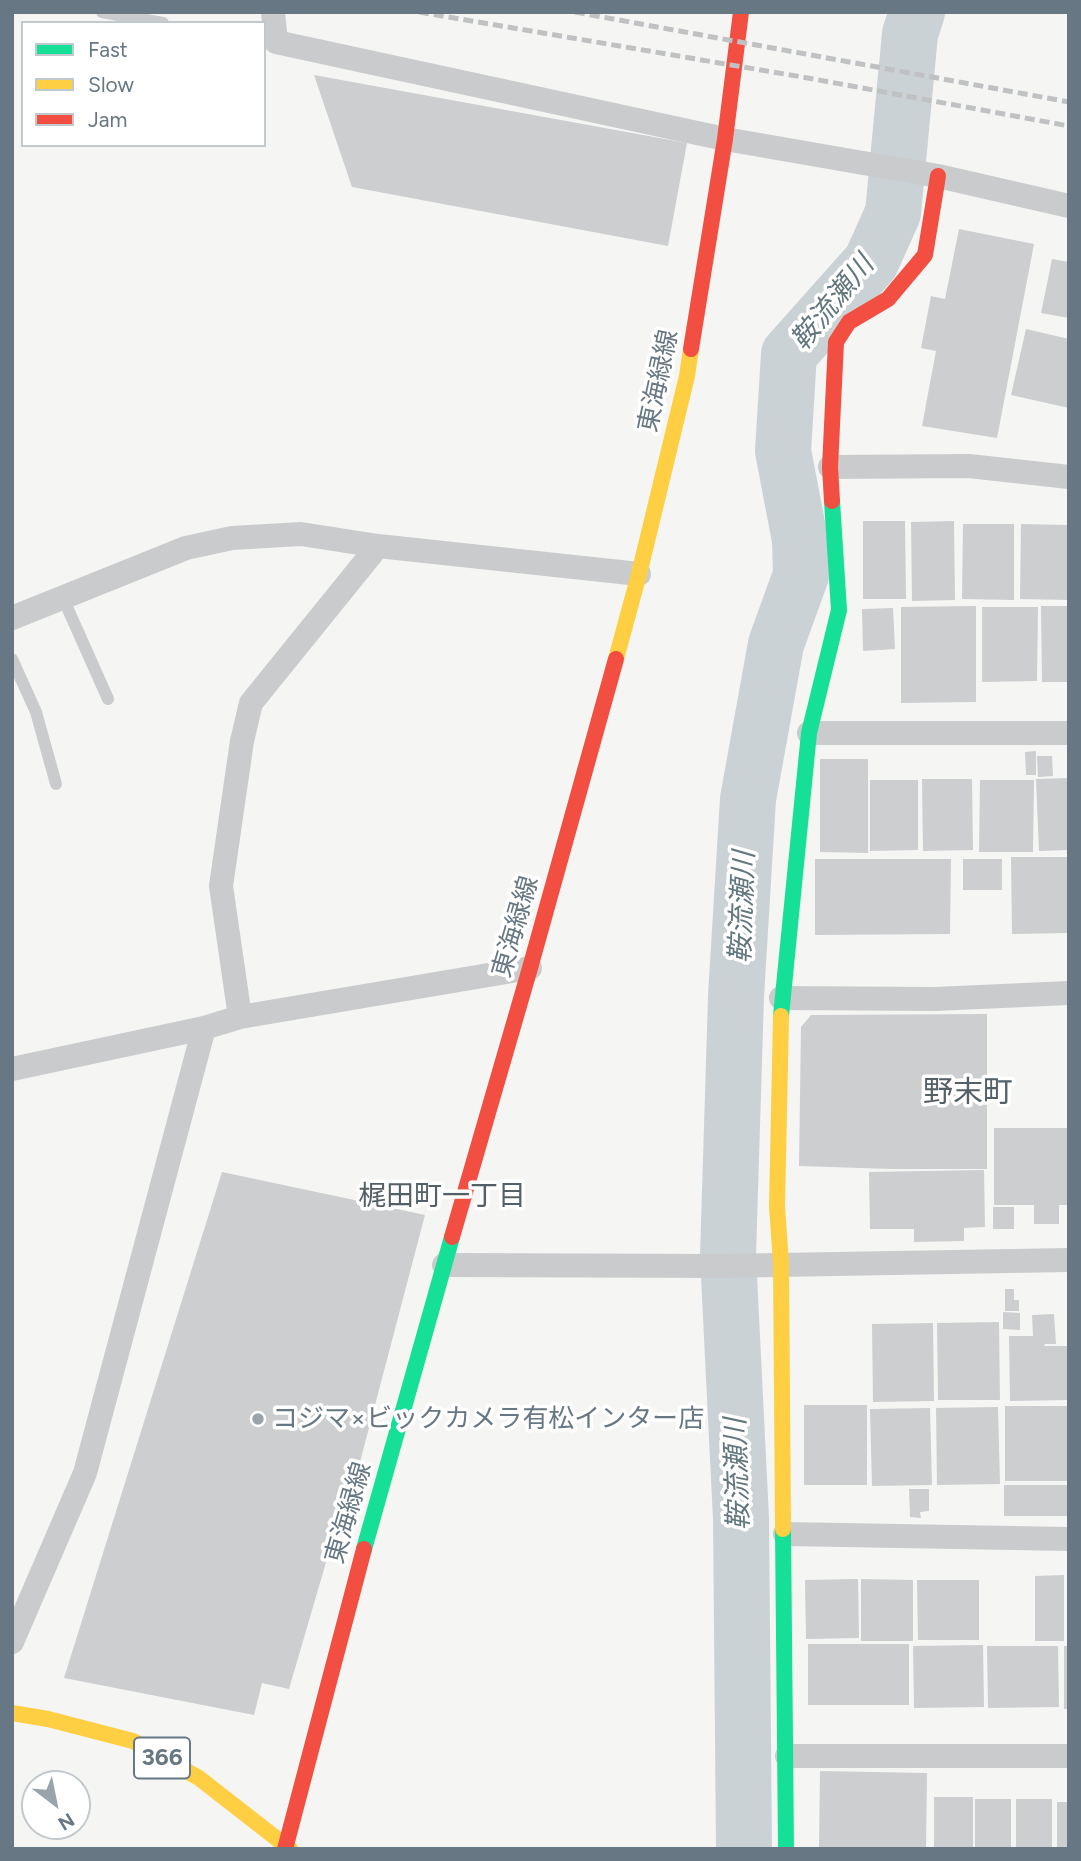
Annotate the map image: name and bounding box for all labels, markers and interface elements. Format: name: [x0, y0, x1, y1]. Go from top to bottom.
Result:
legend: [21, 21, 266, 147]
text: Fast: [88, 37, 128, 62]
text: Slow: [88, 72, 134, 97]
text: Jam: [88, 107, 127, 132]
water label: 鞍流瀬川: [785, 249, 881, 357]
street label: 東海緑線: [633, 327, 685, 435]
water label: 鞍流瀬川: [724, 850, 762, 964]
street label: 東海緑線: [487, 873, 545, 981]
district label: 野末町: [923, 1075, 1013, 1111]
district label: 梶田町一丁目: [358, 1180, 526, 1214]
place label: コジマ×ビックカメラ有松インター店: [272, 1403, 704, 1435]
marker: コジマ×ビックカメラ有松インター店: [250, 1411, 266, 1427]
water label: 鞍流瀬川: [719, 1417, 757, 1531]
street label: 東海緑線: [320, 1459, 378, 1567]
road number: 366: [134, 1738, 190, 1778]
north arrow: [21, 1770, 91, 1840]
text: N: [54, 1808, 79, 1835]

